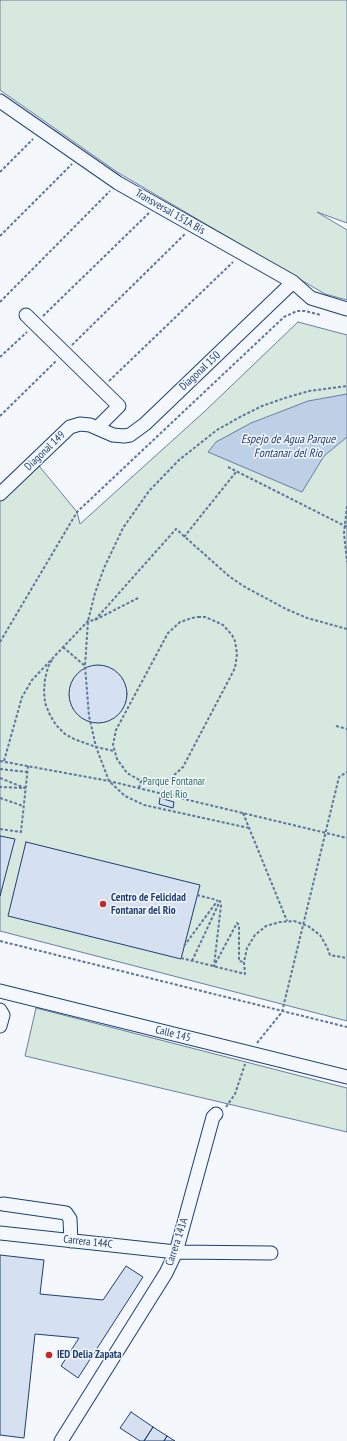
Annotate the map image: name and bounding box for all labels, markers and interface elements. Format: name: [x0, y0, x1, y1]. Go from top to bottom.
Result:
street label: Transversal 151A Bis: [133, 187, 207, 237]
street label: Diagonal 150: [177, 349, 223, 393]
street label: Diagonal 149: [22, 429, 68, 473]
water label: Espejo de Agua Parque Fontanar del Rio: [241, 433, 335, 461]
park label: Parque Fontanar del Rio: [143, 775, 205, 801]
place label: Centro de Felicidad Fontanar del Rio: [111, 891, 186, 917]
marker: Centro de Felicidad Fontanar del Rio: [98, 899, 108, 909]
street label: Calle 145: [154, 1023, 192, 1045]
street label: Carrera 141A: [163, 1216, 191, 1268]
street label: Carrera 144C: [63, 1233, 113, 1251]
place label: IED Delia Zapata: [57, 1348, 122, 1362]
marker: IED Delia Zapata: [44, 1350, 54, 1360]

